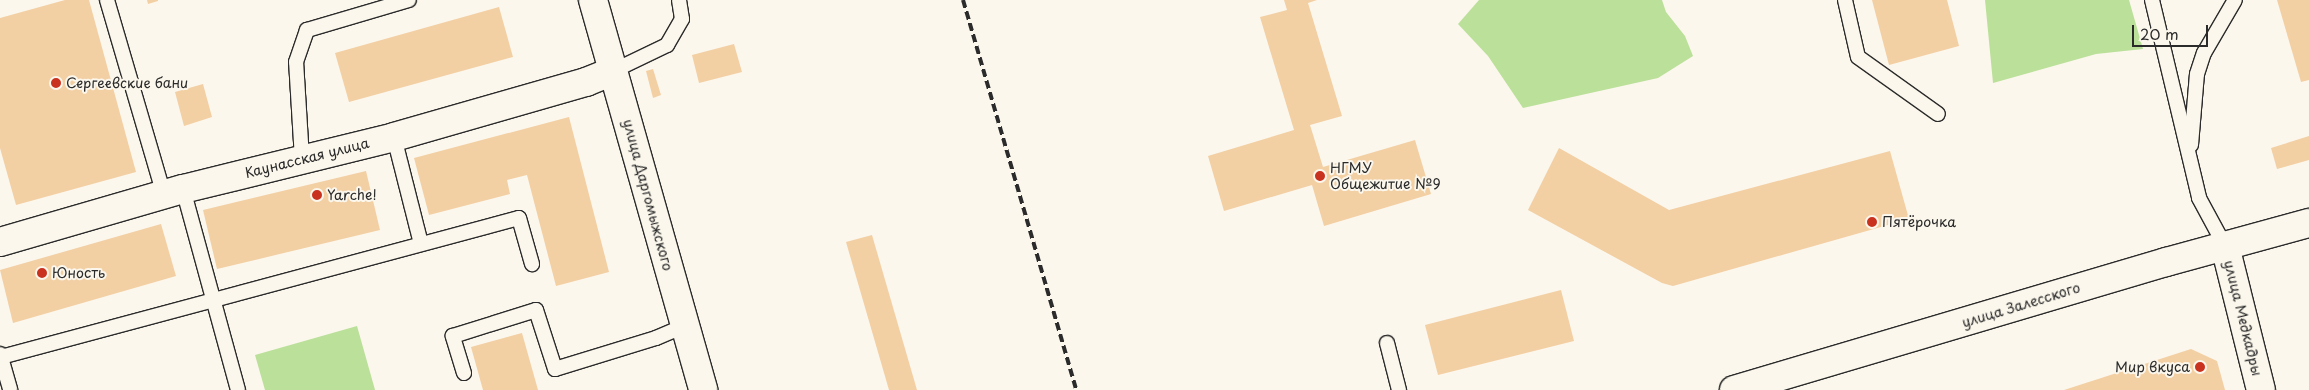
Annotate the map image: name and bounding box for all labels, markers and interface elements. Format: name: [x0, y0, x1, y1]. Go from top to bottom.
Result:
scale bar: [2134, 15, 2210, 47]
text: 20 m: [2140, 22, 2179, 45]
place label: Сергеевские бани: [66, 75, 189, 91]
marker: Сергеевские бани: [50, 77, 62, 89]
street label: улица Даргомыжского: [620, 117, 676, 273]
street label: Каунасская улица: [243, 134, 371, 182]
place label: НГМУ Общежитие №9: [1330, 160, 1440, 192]
marker: НГМУ Общежитие №9: [1314, 170, 1326, 182]
place label: Yarche!: [327, 187, 377, 203]
marker: Yarche!: [311, 189, 323, 201]
place label: Пятёрочка: [1882, 214, 1956, 230]
marker: Пятёрочка: [1866, 216, 1878, 228]
street label: улица Медкадры: [2220, 258, 2266, 378]
place label: Юность: [52, 265, 105, 281]
marker: Юность: [36, 267, 48, 279]
street label: улица Залесского: [1960, 279, 2082, 331]
place label: Мир вкуса: [2115, 359, 2190, 375]
marker: Мир вкуса: [2194, 361, 2206, 373]

